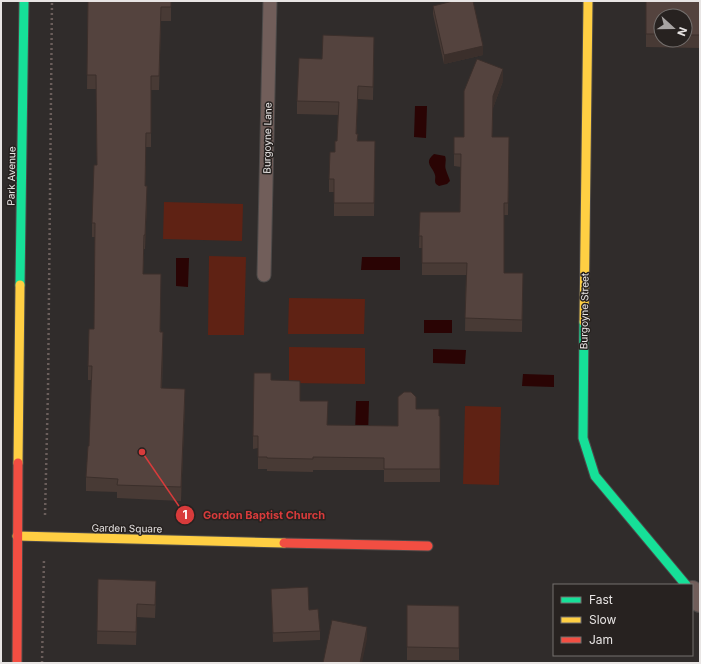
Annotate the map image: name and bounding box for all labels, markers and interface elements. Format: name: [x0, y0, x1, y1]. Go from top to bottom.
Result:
north arrow: [653, 8, 693, 48]
text: N: [674, 25, 690, 38]
street label: Burgoyne Lane: [260, 102, 274, 174]
street label: Park Avenue: [4, 146, 18, 206]
street label: Burgoyne Street: [577, 272, 591, 349]
callout: Gordon Baptist Church: [175, 503, 333, 526]
text: 1: [182, 507, 188, 522]
text: Gordon Baptist Church: [203, 508, 325, 522]
street label: Garden Square: [91, 521, 163, 535]
legend: [553, 584, 693, 656]
text: Fast: [589, 592, 613, 607]
text: Slow: [589, 612, 617, 627]
text: Jam: [589, 632, 613, 647]

